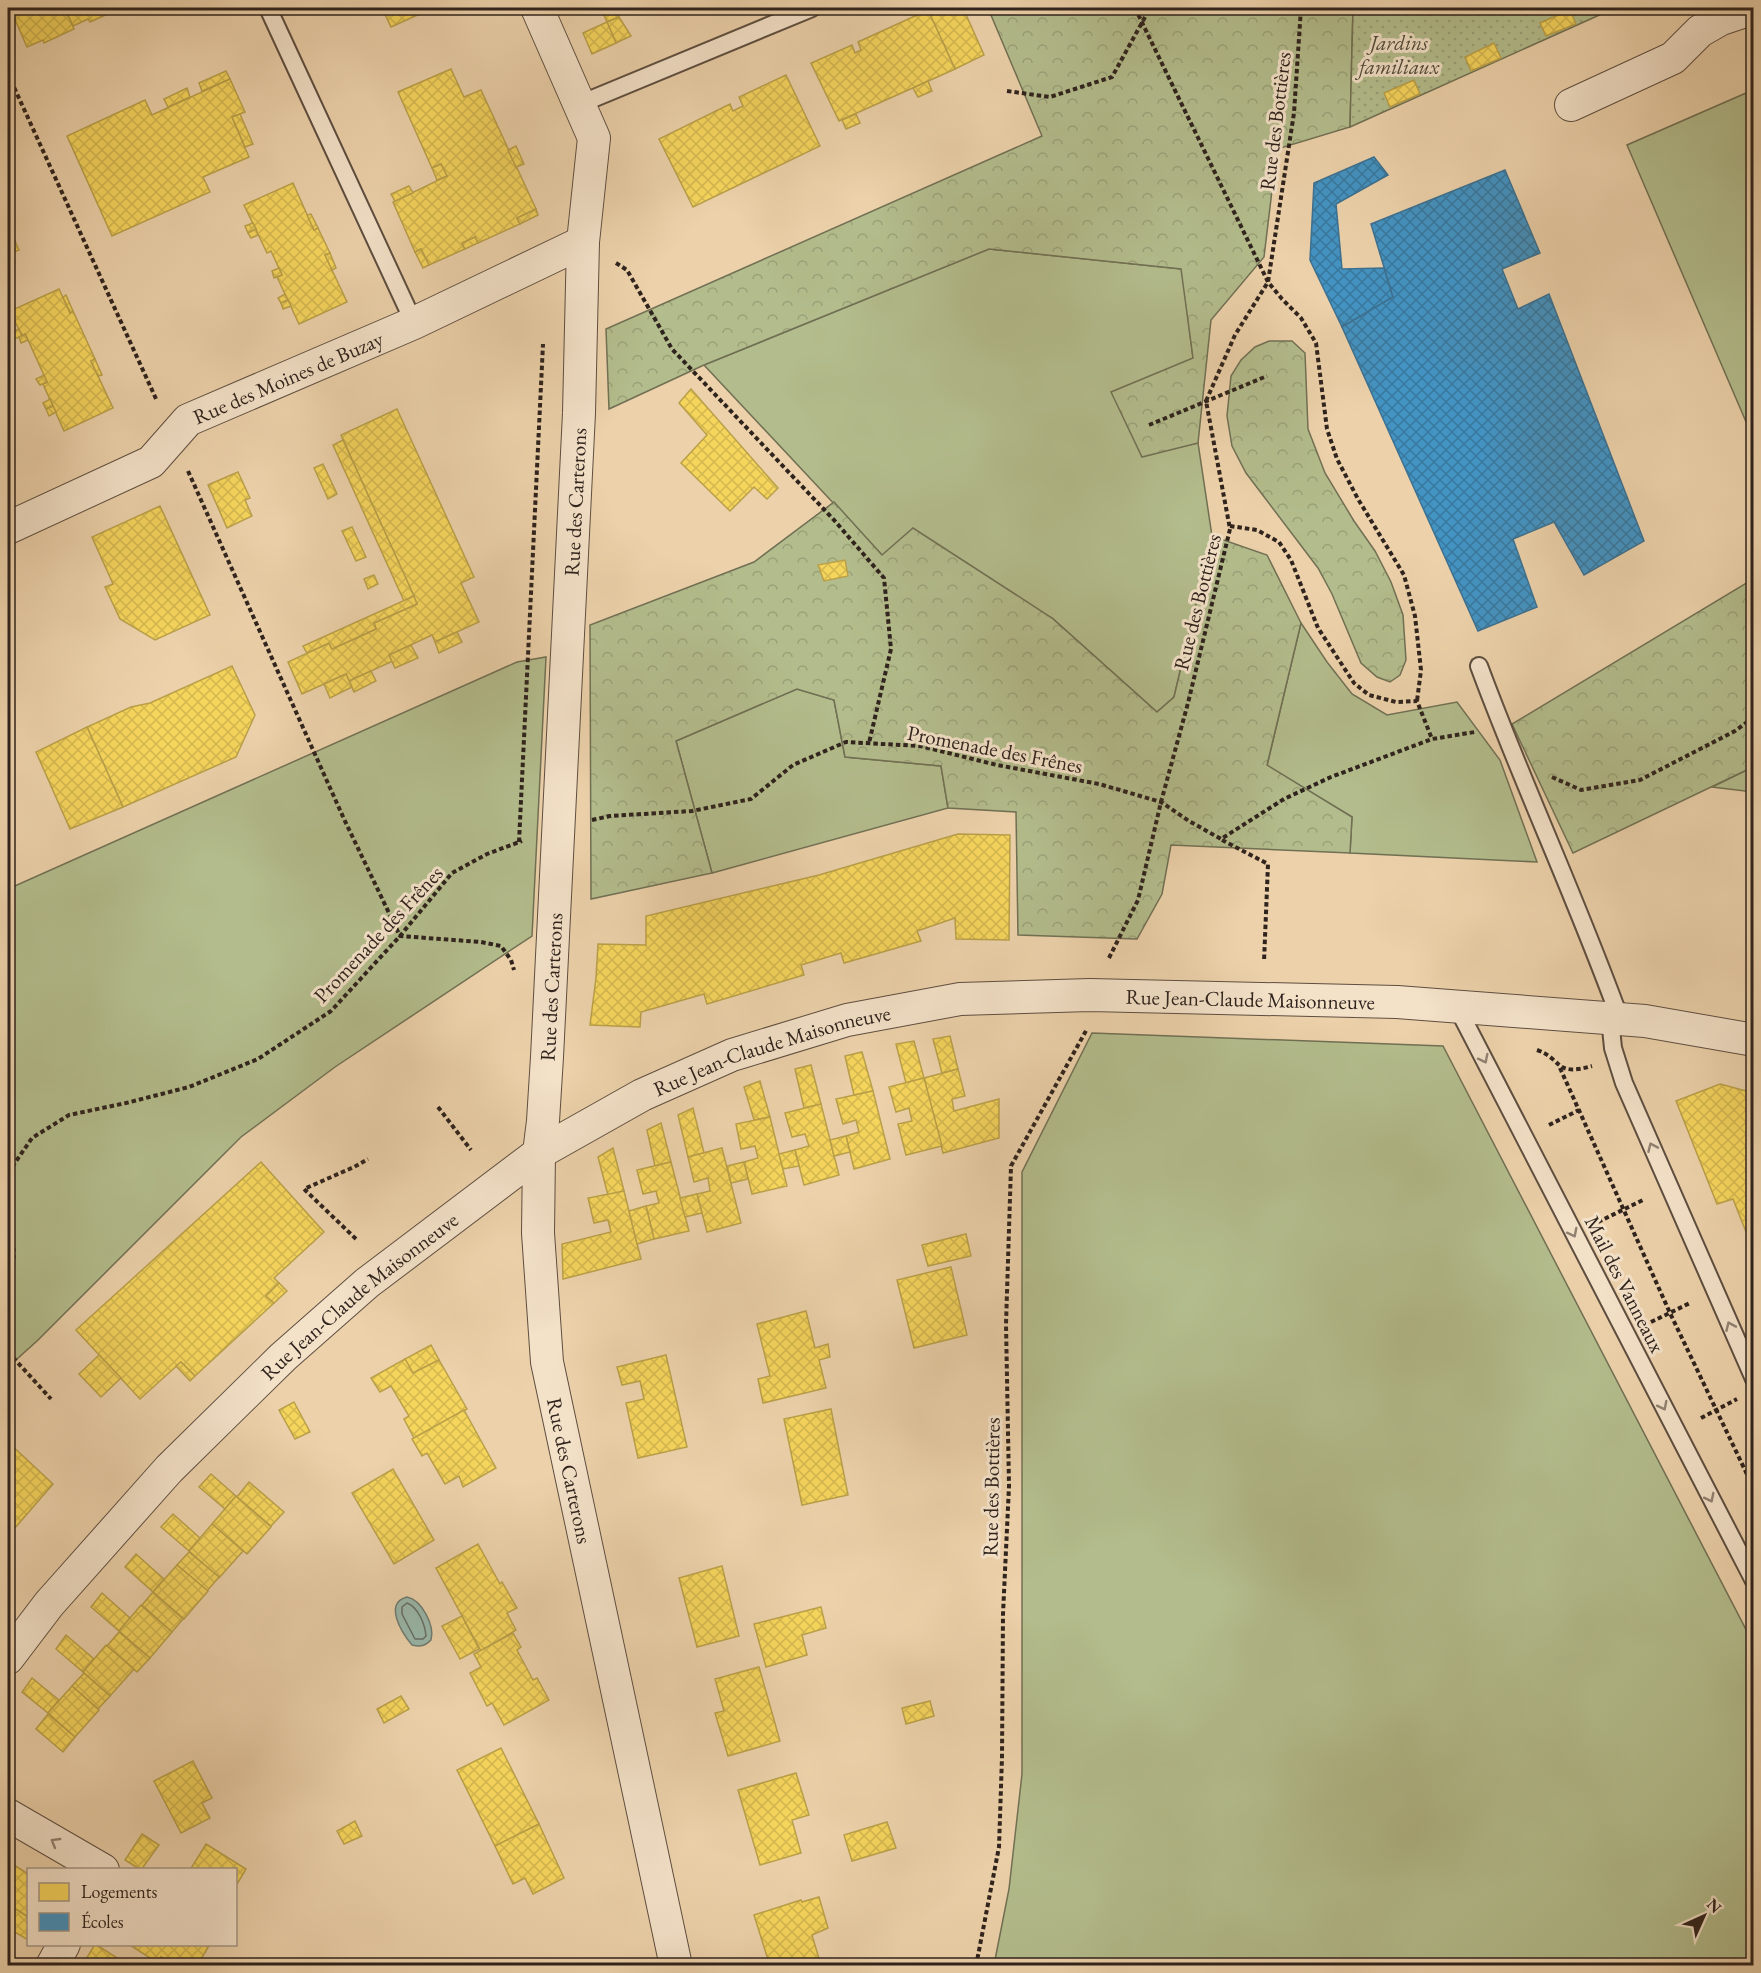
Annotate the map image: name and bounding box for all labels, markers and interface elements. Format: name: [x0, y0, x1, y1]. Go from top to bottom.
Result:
park label: Jardins familiaux: [1354, 29, 1440, 80]
street label: Rue des Bottières: [1253, 50, 1297, 192]
street label: Rue des Moines de Buzay: [188, 324, 388, 430]
street label: Rue des Carterons: [558, 427, 592, 577]
street label: Rue des Bottières: [1167, 531, 1227, 673]
street label: Promenade des Frênes: [905, 719, 1085, 779]
street label: Promenade des Frênes: [307, 860, 449, 1008]
street label: Rue des Carterons: [534, 912, 568, 1062]
street label: Rue Jean-Claude Maisonneuve: [1125, 982, 1375, 1015]
street label: Rue Jean-Claude Maisonneuve: [649, 999, 893, 1102]
one-way arrow: [1477, 1053, 1488, 1064]
one-way arrow: [1647, 1142, 1659, 1153]
street label: Rue Jean-Claude Maisonneuve: [254, 1206, 463, 1385]
street label: Mail des Vanneaux: [1579, 1211, 1671, 1357]
one-way arrow: [1566, 1226, 1578, 1237]
one-way arrow: [1725, 1321, 1737, 1332]
street label: Rue des Carterons: [541, 1395, 599, 1546]
one-way arrow: [1656, 1399, 1667, 1410]
street label: Rue des Bottières: [976, 1417, 1006, 1557]
one-way arrow: [1703, 1491, 1714, 1502]
one-way arrow: [51, 1838, 62, 1849]
legend: [27, 1868, 237, 1946]
text: Logements: [81, 1880, 157, 1903]
north arrow: [1674, 1886, 1734, 1946]
text: N: [1702, 1894, 1726, 1918]
text: Écoles: [81, 1910, 124, 1933]

